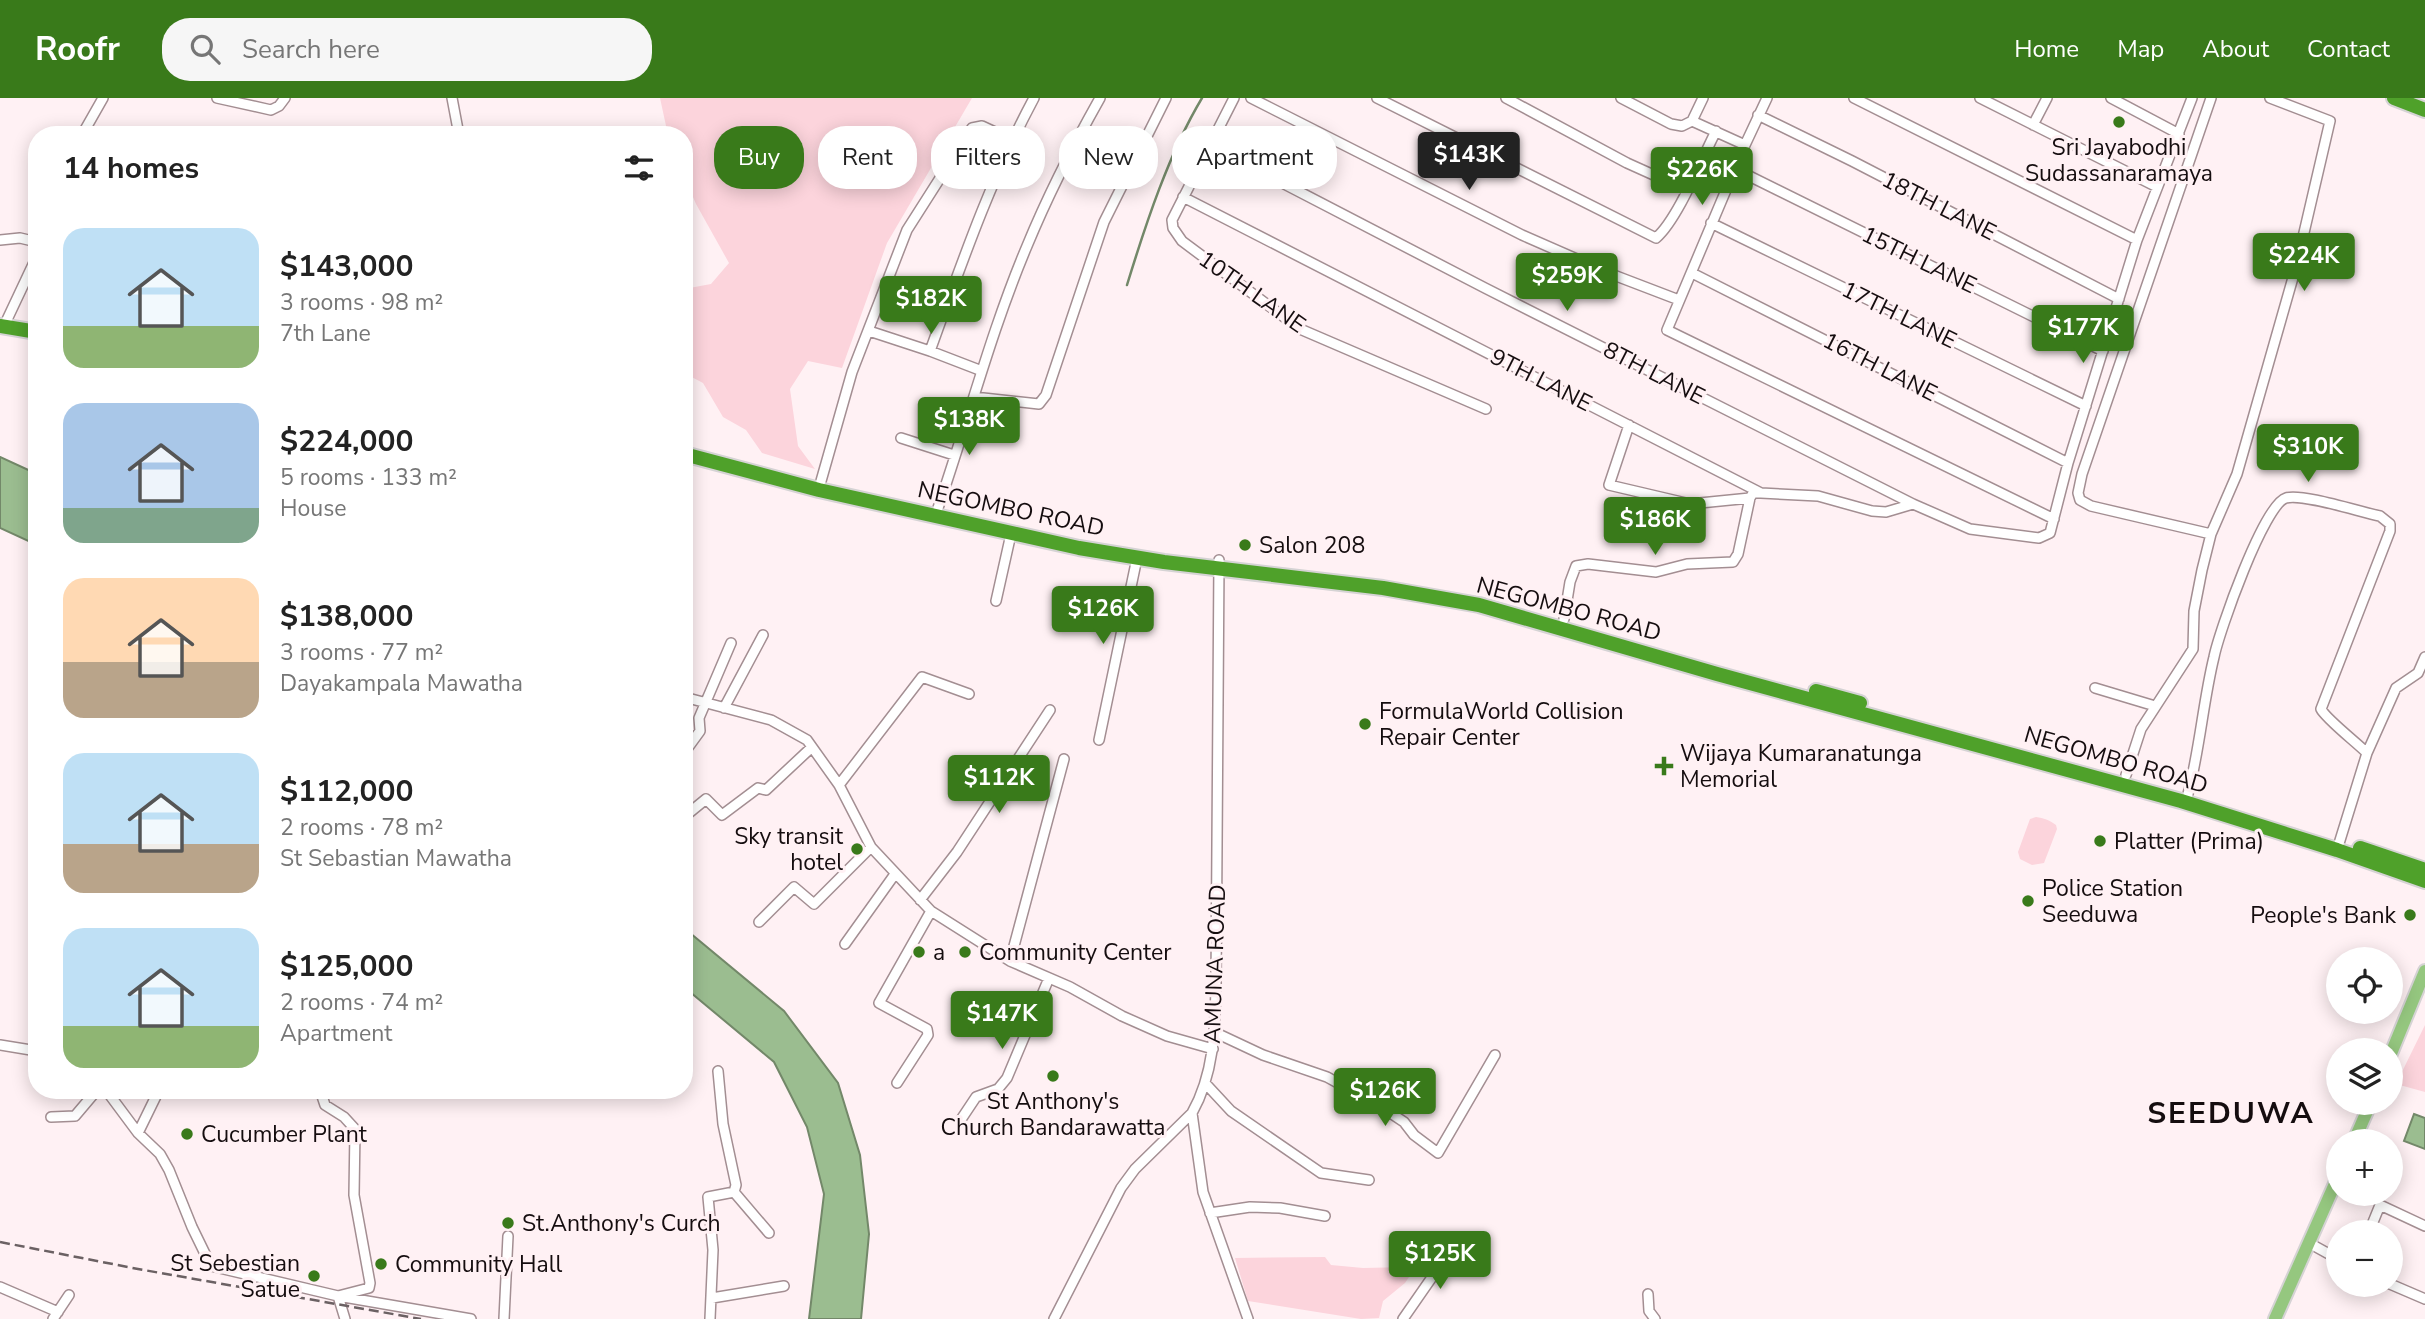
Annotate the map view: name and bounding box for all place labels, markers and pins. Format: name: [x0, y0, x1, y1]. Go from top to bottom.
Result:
marker: Sri Jayabodhi Sudassanaramaya: [2111, 114, 2127, 130]
pin: $143K: [1420, 132, 1518, 192]
place label: Sri Jayabodhi Sudassanaramaya: [2025, 132, 2213, 189]
pin: $226K: [1653, 148, 1751, 207]
pin: $224K: [2255, 234, 2353, 293]
pin: $259K: [1518, 254, 1616, 313]
pin: $182K: [882, 276, 980, 336]
pin: $177K: [2034, 306, 2132, 365]
pin: $138K: [920, 398, 1018, 457]
pin: $310K: [2259, 424, 2357, 484]
pin: $186K: [1606, 498, 1704, 557]
place label: Salon 208: [1259, 530, 1365, 561]
marker: Salon 208: [1237, 537, 1253, 553]
pin: $126K: [1054, 587, 1152, 646]
place label: FormulaWorld Collision Repair Center: [1379, 696, 1623, 753]
marker: FormulaWorld Collision Repair Center: [1357, 716, 1373, 732]
place label: Wijaya Kumaranatunga Memorial: [1680, 738, 1922, 795]
pin: $112K: [950, 756, 1048, 815]
marker: Wijaya Kumaranatunga Memorial: [1654, 756, 1674, 776]
place label: Sky transit hotel: [734, 821, 844, 878]
place label: Platter (Prima): [2114, 826, 2264, 857]
marker: Platter (Prima): [2092, 833, 2108, 849]
marker: Sky transit hotel: [849, 841, 865, 857]
place label: Police Station Seeduwa: [2042, 873, 2183, 930]
marker: Police Station Seeduwa: [2020, 893, 2036, 909]
place label: People's Bank: [2250, 900, 2396, 931]
marker: People's Bank: [2402, 907, 2418, 923]
place label: a: [933, 937, 945, 968]
place label: Community Center: [979, 937, 1172, 968]
marker: a: [911, 944, 927, 960]
marker: Community Center: [957, 944, 973, 960]
pin: $147K: [953, 992, 1051, 1051]
marker: St Anthony's Church Bandarawatta: [1045, 1068, 1061, 1084]
pin: $126K: [1336, 1068, 1434, 1128]
place label: St Anthony's Church Bandarawatta: [940, 1086, 1166, 1143]
place label: Cucumber Plant: [201, 1119, 368, 1150]
marker: Cucumber Plant: [179, 1126, 195, 1142]
place label: St.Anthony's Curch: [522, 1208, 721, 1239]
marker: St.Anthony's Curch: [500, 1215, 516, 1231]
pin: $125K: [1391, 1232, 1489, 1291]
place label: St Sebestian Satue: [170, 1248, 300, 1305]
place label: Community Hall: [395, 1249, 563, 1280]
marker: Community Hall: [373, 1256, 389, 1272]
marker: St Sebestian Satue: [306, 1268, 322, 1284]

